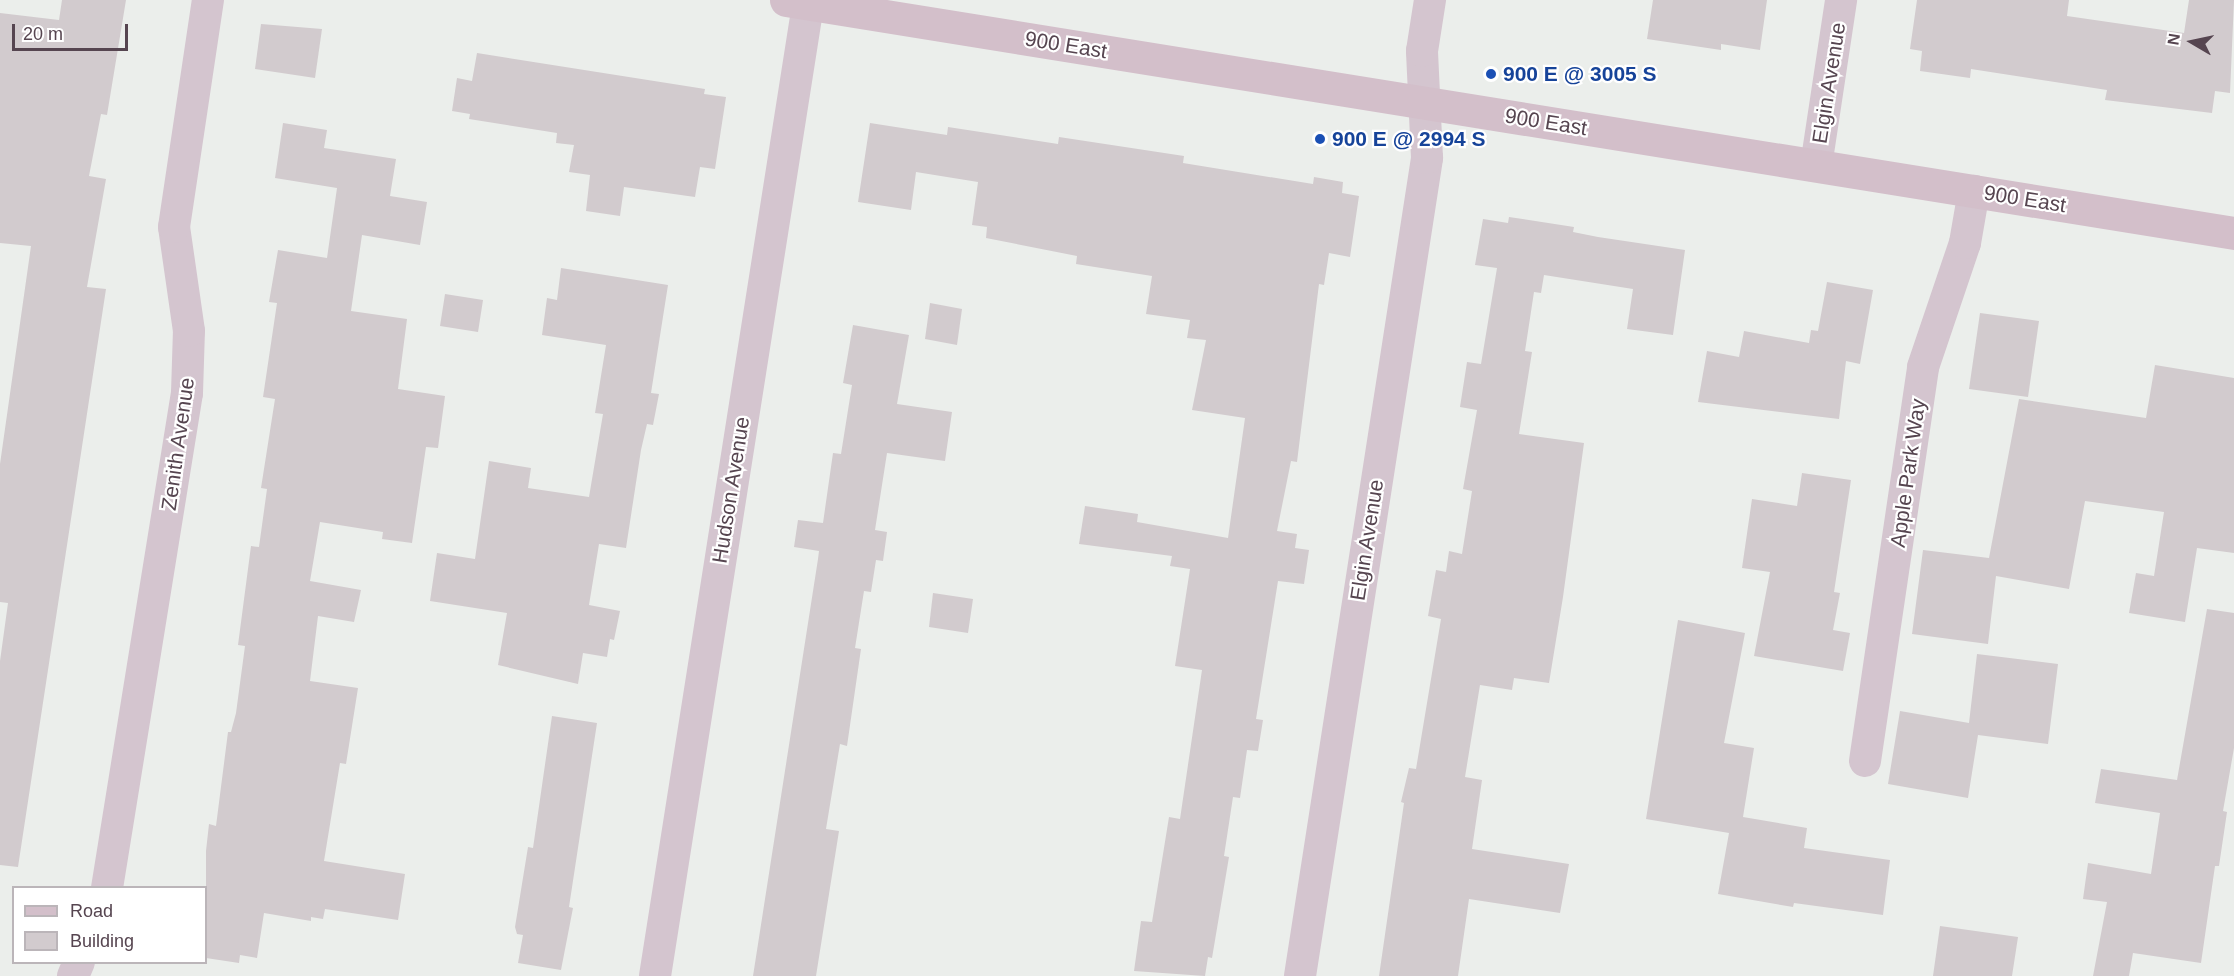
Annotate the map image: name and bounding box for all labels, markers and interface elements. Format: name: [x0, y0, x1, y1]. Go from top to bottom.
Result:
scale bar: [15, 12, 130, 50]
north arrow: [2162, 12, 2222, 72]
street label: Elgin Avenue: [1807, 20, 1851, 146]
text: 20 m: [23, 24, 63, 44]
street label: 900 East: [1023, 26, 1109, 64]
text: N: [2164, 32, 2183, 46]
place label: 900 E @ 3005 S: [1503, 61, 1657, 87]
marker: 900 E @ 3005 S: [1484, 67, 1498, 81]
street label: 900 East: [1503, 103, 1589, 141]
place label: 900 E @ 2994 S: [1332, 126, 1486, 152]
marker: 900 E @ 2994 S: [1313, 132, 1327, 146]
street label: 900 East: [1982, 180, 2068, 218]
street label: Zenith Avenue: [156, 375, 200, 513]
street label: Apple Park Way: [1885, 397, 1931, 549]
street label: Hudson Avenue: [707, 414, 755, 566]
street label: Elgin Avenue: [1345, 477, 1389, 603]
legend: [12, 886, 207, 964]
text: Road: [70, 901, 113, 921]
text: Building: [70, 931, 134, 951]

